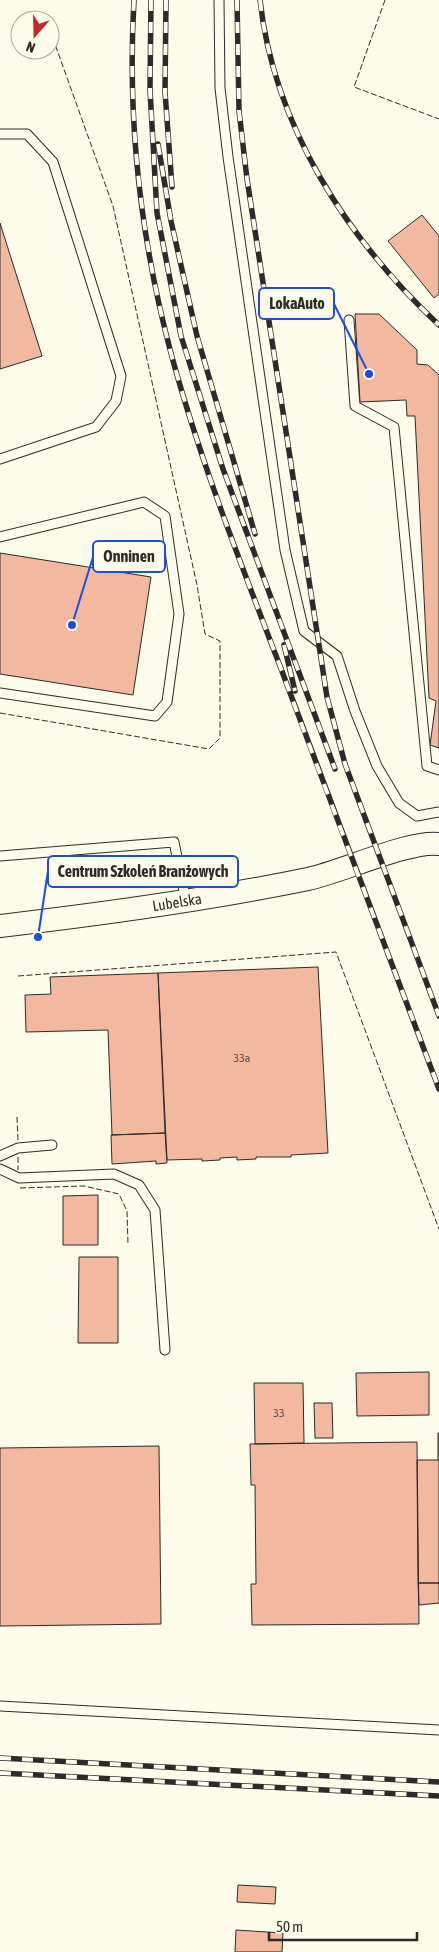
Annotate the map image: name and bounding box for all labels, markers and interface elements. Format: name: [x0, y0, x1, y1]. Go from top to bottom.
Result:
north arrow: [10, 10, 60, 60]
text: N: [24, 38, 37, 56]
callout: LokaAuto: [259, 288, 334, 319]
text: LokaAuto: [269, 294, 325, 312]
callout: Onninen: [93, 541, 165, 572]
text: Onninen: [103, 547, 155, 565]
callout: Centrum Szkoleń Branżowych: [48, 856, 238, 887]
text: Centrum Szkoleń Branżowych: [58, 862, 229, 880]
street label: Lubelska: [151, 890, 203, 914]
house number: 33a: [234, 1051, 250, 1065]
house number: 33: [273, 1406, 285, 1420]
scale bar: [269, 1910, 416, 1942]
text: 50 m: [276, 1918, 303, 1935]

